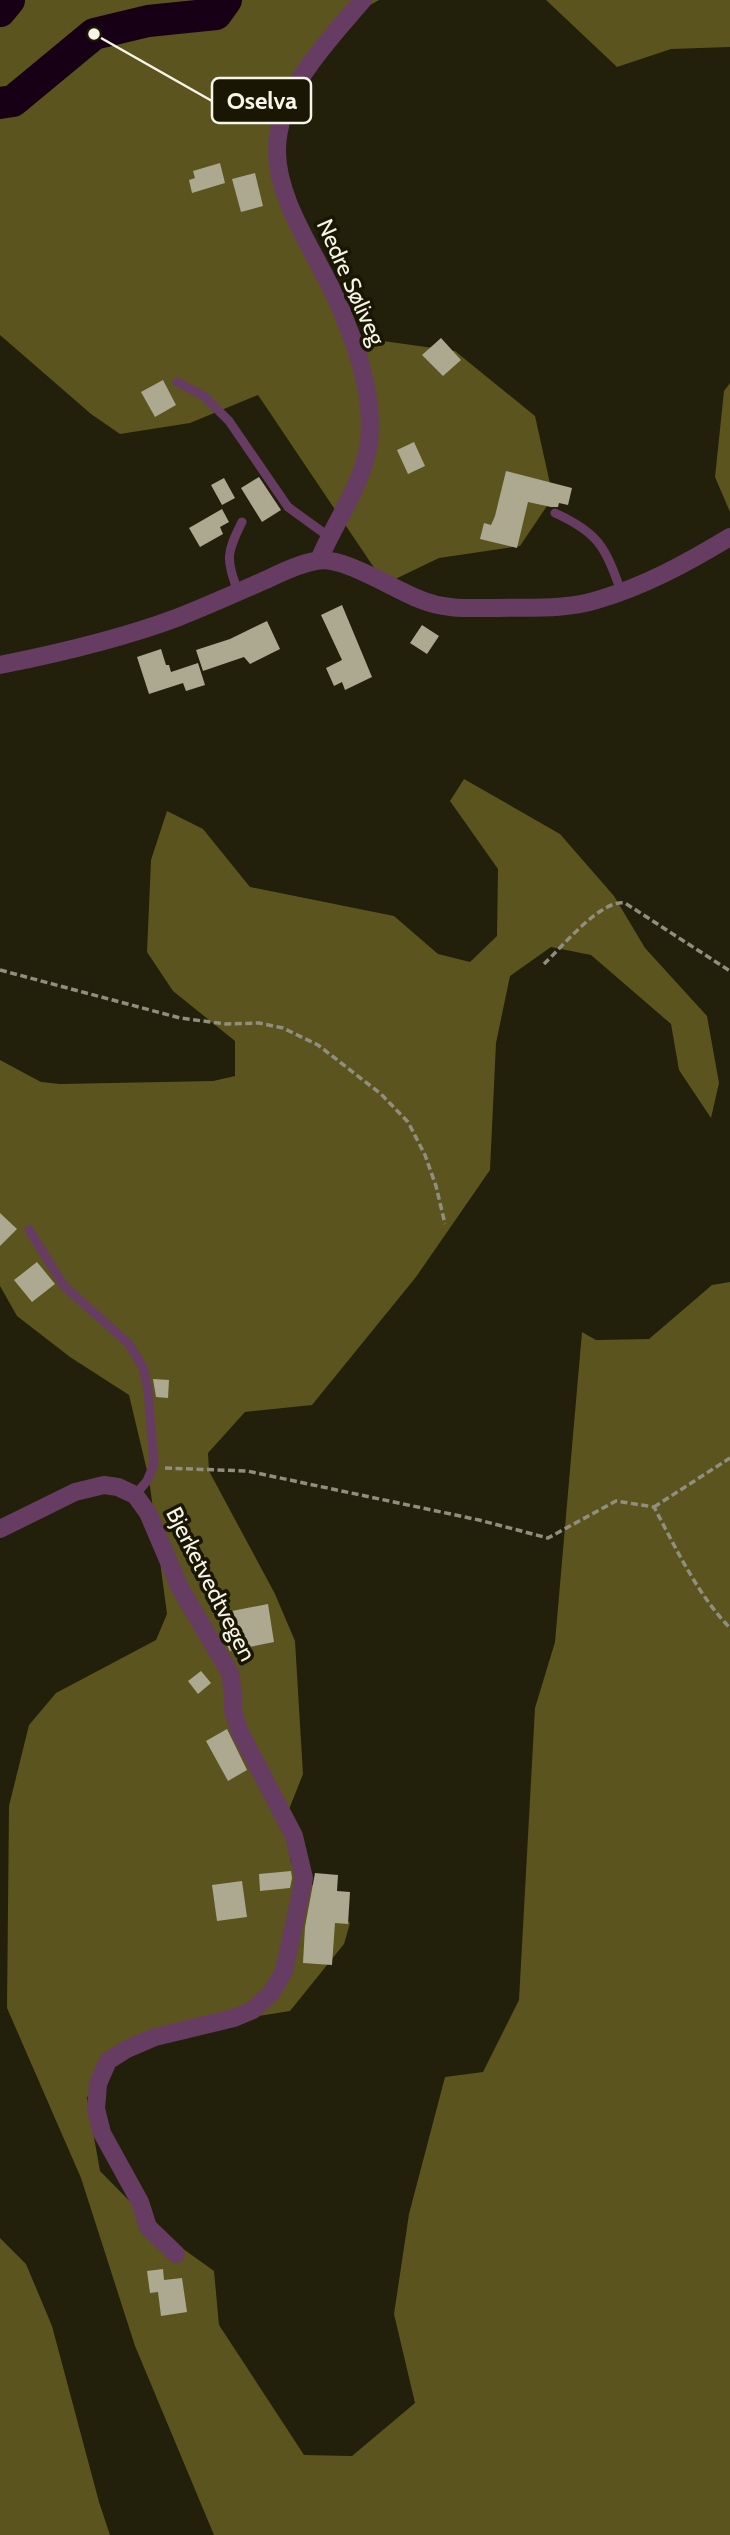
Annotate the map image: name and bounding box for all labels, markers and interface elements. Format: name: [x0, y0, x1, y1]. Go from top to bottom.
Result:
callout: Oselva: [212, 78, 311, 123]
text: Oselva: [227, 86, 297, 115]
street label: Nedre Søliveg: [311, 215, 391, 350]
street label: Bjerketvedtvegen: [160, 1502, 262, 1666]

